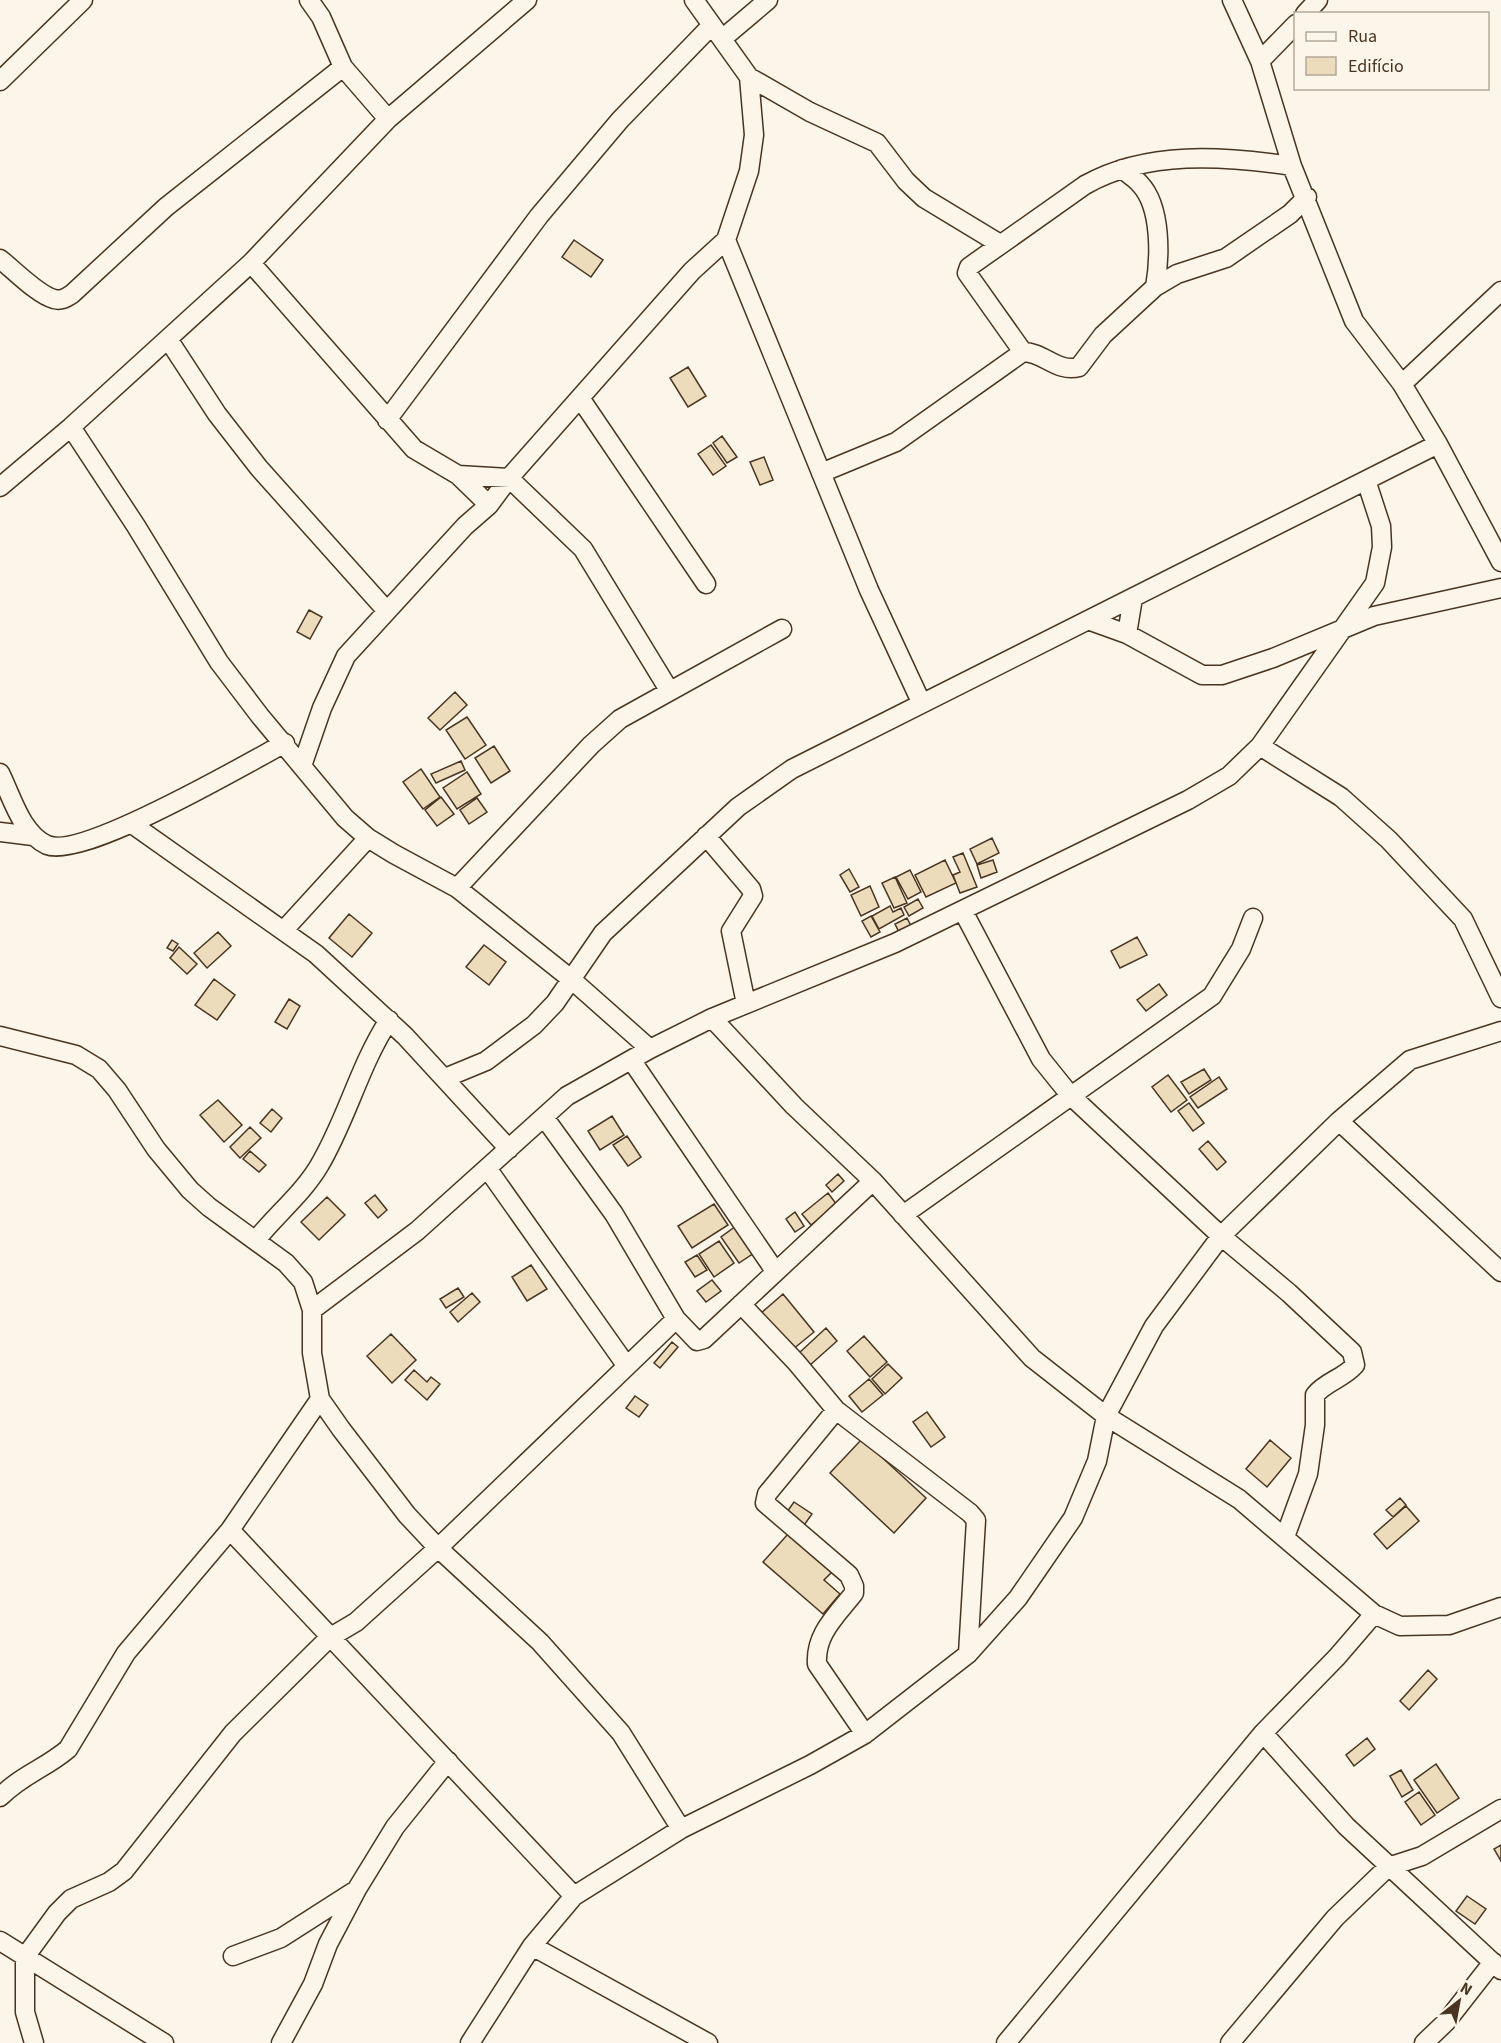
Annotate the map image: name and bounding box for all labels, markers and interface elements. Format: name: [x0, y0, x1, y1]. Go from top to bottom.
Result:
legend: [1294, 12, 1489, 90]
text: Rua: [1348, 24, 1377, 49]
text: Edifício: [1348, 54, 1404, 79]
north arrow: [1429, 1971, 1489, 2031]
text: N: [1456, 1977, 1476, 2001]

